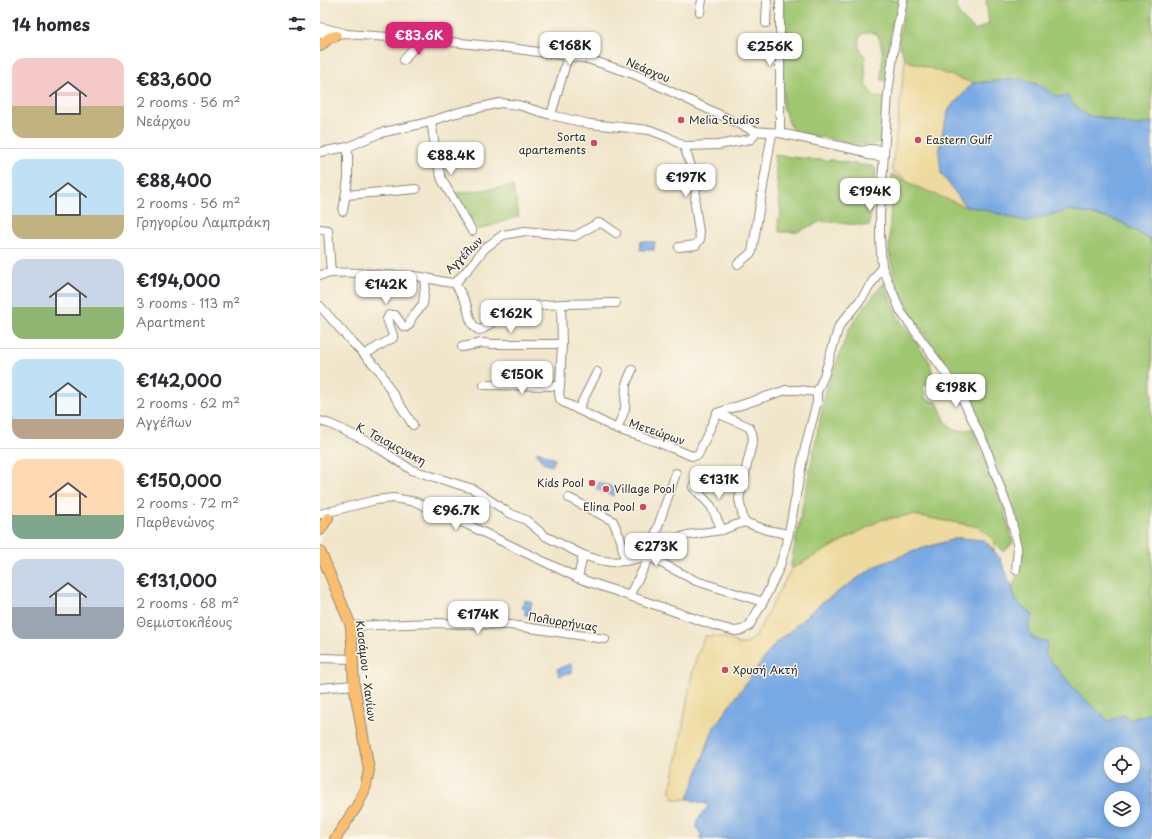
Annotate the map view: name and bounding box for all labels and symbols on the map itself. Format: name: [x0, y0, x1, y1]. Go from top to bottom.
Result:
pin: €83.6K: [386, 22, 452, 56]
pin: €168K: [542, 32, 598, 66]
pin: €256K: [742, 33, 798, 67]
street label: Νεάρχου: [624, 53, 673, 86]
place label: Melia Studios: [689, 111, 760, 128]
marker: Melia Studios: [676, 115, 686, 125]
place label: Sorta apartements: [519, 128, 586, 158]
place label: Eastern Gulf: [926, 131, 993, 148]
marker: Eastern Gulf: [913, 135, 923, 145]
marker: Sorta apartements: [589, 138, 599, 148]
pin: €88.4K: [418, 142, 484, 176]
pin: €197K: [658, 164, 714, 198]
pin: €194K: [842, 178, 898, 212]
street label: Αγγέλων: [441, 232, 486, 277]
pin: €142K: [358, 271, 414, 305]
pin: €162K: [483, 300, 539, 334]
pin: €150K: [494, 361, 550, 395]
pin: €198K: [928, 374, 984, 408]
street label: Μετεώρων: [627, 414, 688, 449]
street label: Κ. Τσισμςνακη: [353, 418, 429, 469]
pin: €131K: [691, 466, 747, 500]
place label: Kids Pool: [537, 474, 584, 491]
marker: Kids Pool: [587, 478, 597, 488]
place label: Village Pool: [614, 480, 675, 497]
marker: Village Pool: [601, 484, 611, 494]
pin: €96.7K: [423, 497, 489, 531]
place label: Elina Pool: [583, 498, 635, 515]
marker: Elina Pool: [638, 502, 648, 512]
pin: €273K: [628, 533, 684, 567]
pin: €174K: [450, 601, 506, 635]
street label: Πολυρρήνιας: [527, 608, 599, 635]
street label: Κισσάμου - Χανίων: [352, 619, 381, 723]
place label: Χρυσή Ακτή: [733, 661, 798, 678]
marker: Χρυσή Ακτή: [720, 665, 730, 675]

